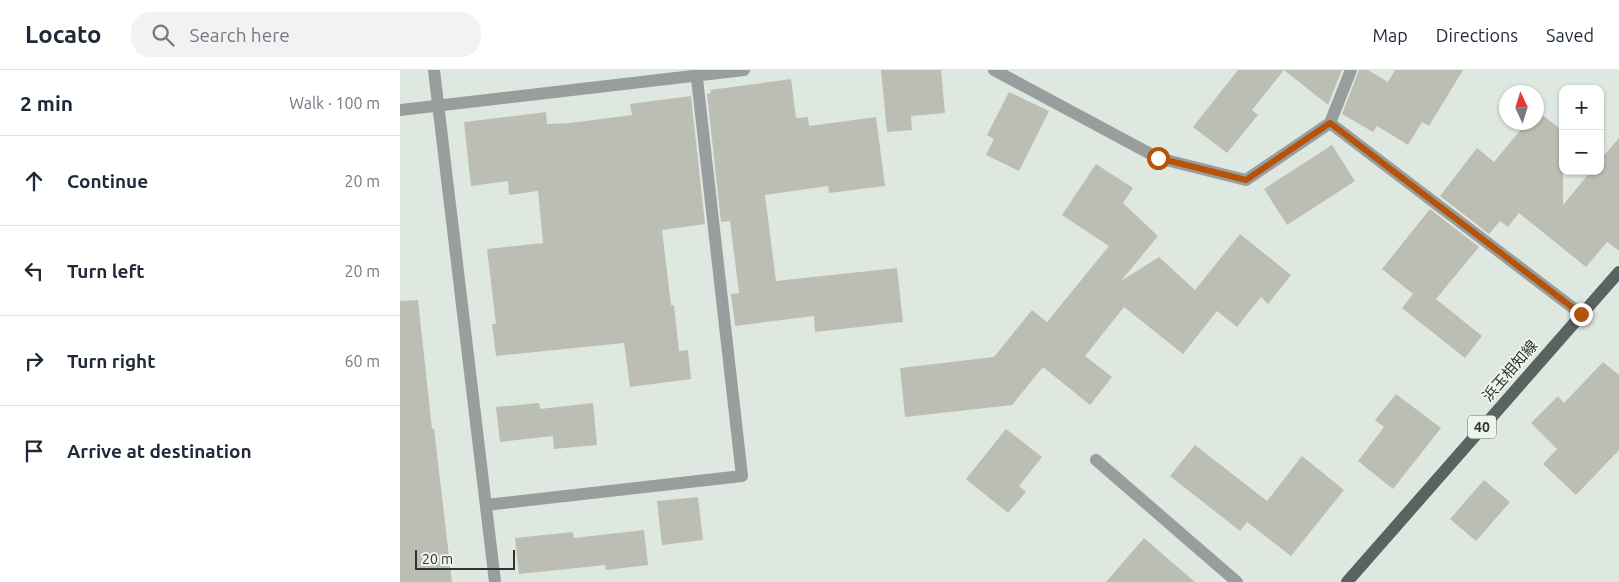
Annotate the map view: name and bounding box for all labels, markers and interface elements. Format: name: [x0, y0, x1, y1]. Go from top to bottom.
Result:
search box: [131, 12, 481, 57]
text: Locato: [25, 21, 101, 48]
icon: search: [149, 21, 177, 49]
text: Search here: [189, 24, 290, 46]
text: Map: [1372, 25, 1408, 45]
text: Directions: [1436, 25, 1518, 45]
text: Saved: [1546, 25, 1594, 45]
north arrow: [1499, 85, 1544, 130]
map controls: [1559, 85, 1604, 175]
button: +: [1559, 85, 1604, 130]
text: 2 min: [20, 91, 73, 115]
text: Walk · 100 m: [289, 94, 380, 112]
button: −: [1559, 130, 1604, 175]
route start: [1147, 147, 1170, 170]
icon: ahead: [20, 167, 48, 195]
text: Continue: [67, 170, 148, 192]
text: 20 m: [344, 172, 380, 190]
icon: left: [20, 257, 48, 285]
text: Turn left: [67, 260, 145, 282]
text: 20 m: [344, 262, 380, 280]
route end: [1570, 303, 1593, 326]
street label: 浜玉相知線: [1479, 337, 1541, 405]
icon: right: [20, 347, 48, 375]
text: Turn right: [67, 350, 155, 372]
text: 60 m: [344, 352, 380, 370]
road number: 40: [1468, 416, 1496, 438]
icon: arrive: [20, 437, 48, 465]
text: Arrive at destination: [67, 440, 252, 462]
scale bar: [415, 547, 515, 570]
text: 20 m: [422, 551, 453, 567]

